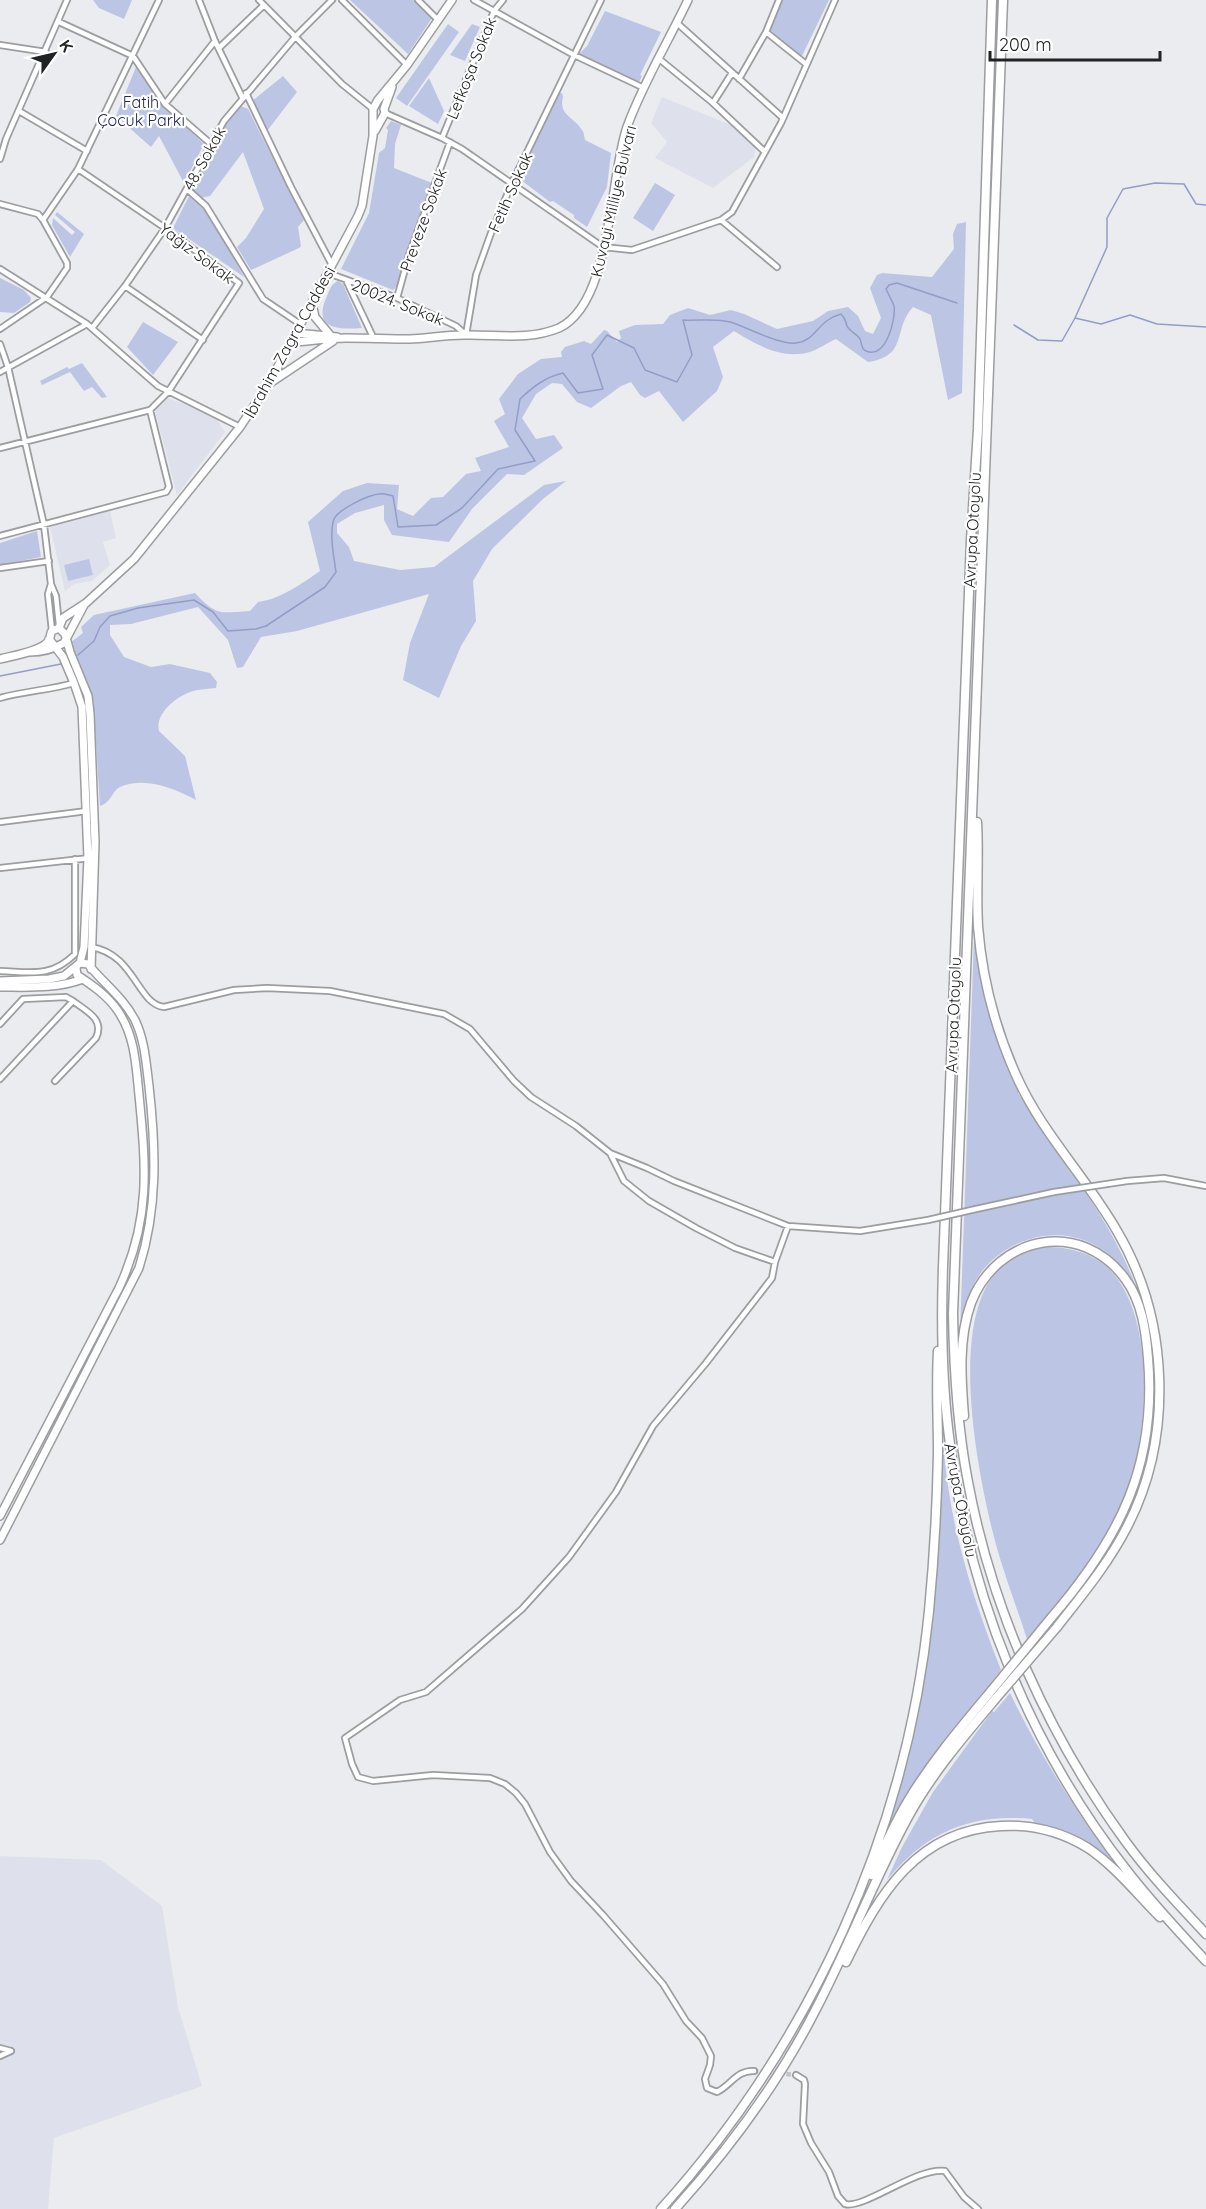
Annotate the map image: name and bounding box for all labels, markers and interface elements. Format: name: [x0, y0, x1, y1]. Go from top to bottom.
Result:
street label: Lefkoşa Sokak: [441, 14, 501, 122]
north arrow: [24, 24, 84, 84]
scale bar: [990, 24, 1160, 62]
text: 200 m: [999, 33, 1052, 56]
text: K: [55, 36, 78, 56]
park label: Fatih Çocuk Parkı: [97, 92, 185, 130]
street label: 48. Sokak: [178, 123, 230, 193]
street label: Kuvayi Milliye Bulvarı: [586, 123, 640, 279]
street label: Fetih Sokak: [483, 149, 537, 235]
street label: Preveze Sokak: [395, 166, 451, 274]
street label: Yağız Sokak: [155, 218, 239, 288]
street label: İbrahim Zagra Caddesi: [239, 263, 339, 421]
street label: 20024. Sokak: [349, 274, 447, 330]
street label: Avrupa Otoyolu: [959, 472, 985, 588]
street label: Avrupa Otoyolu: [941, 957, 965, 1073]
street label: Avrupa Otoyolu: [940, 1441, 982, 1559]

